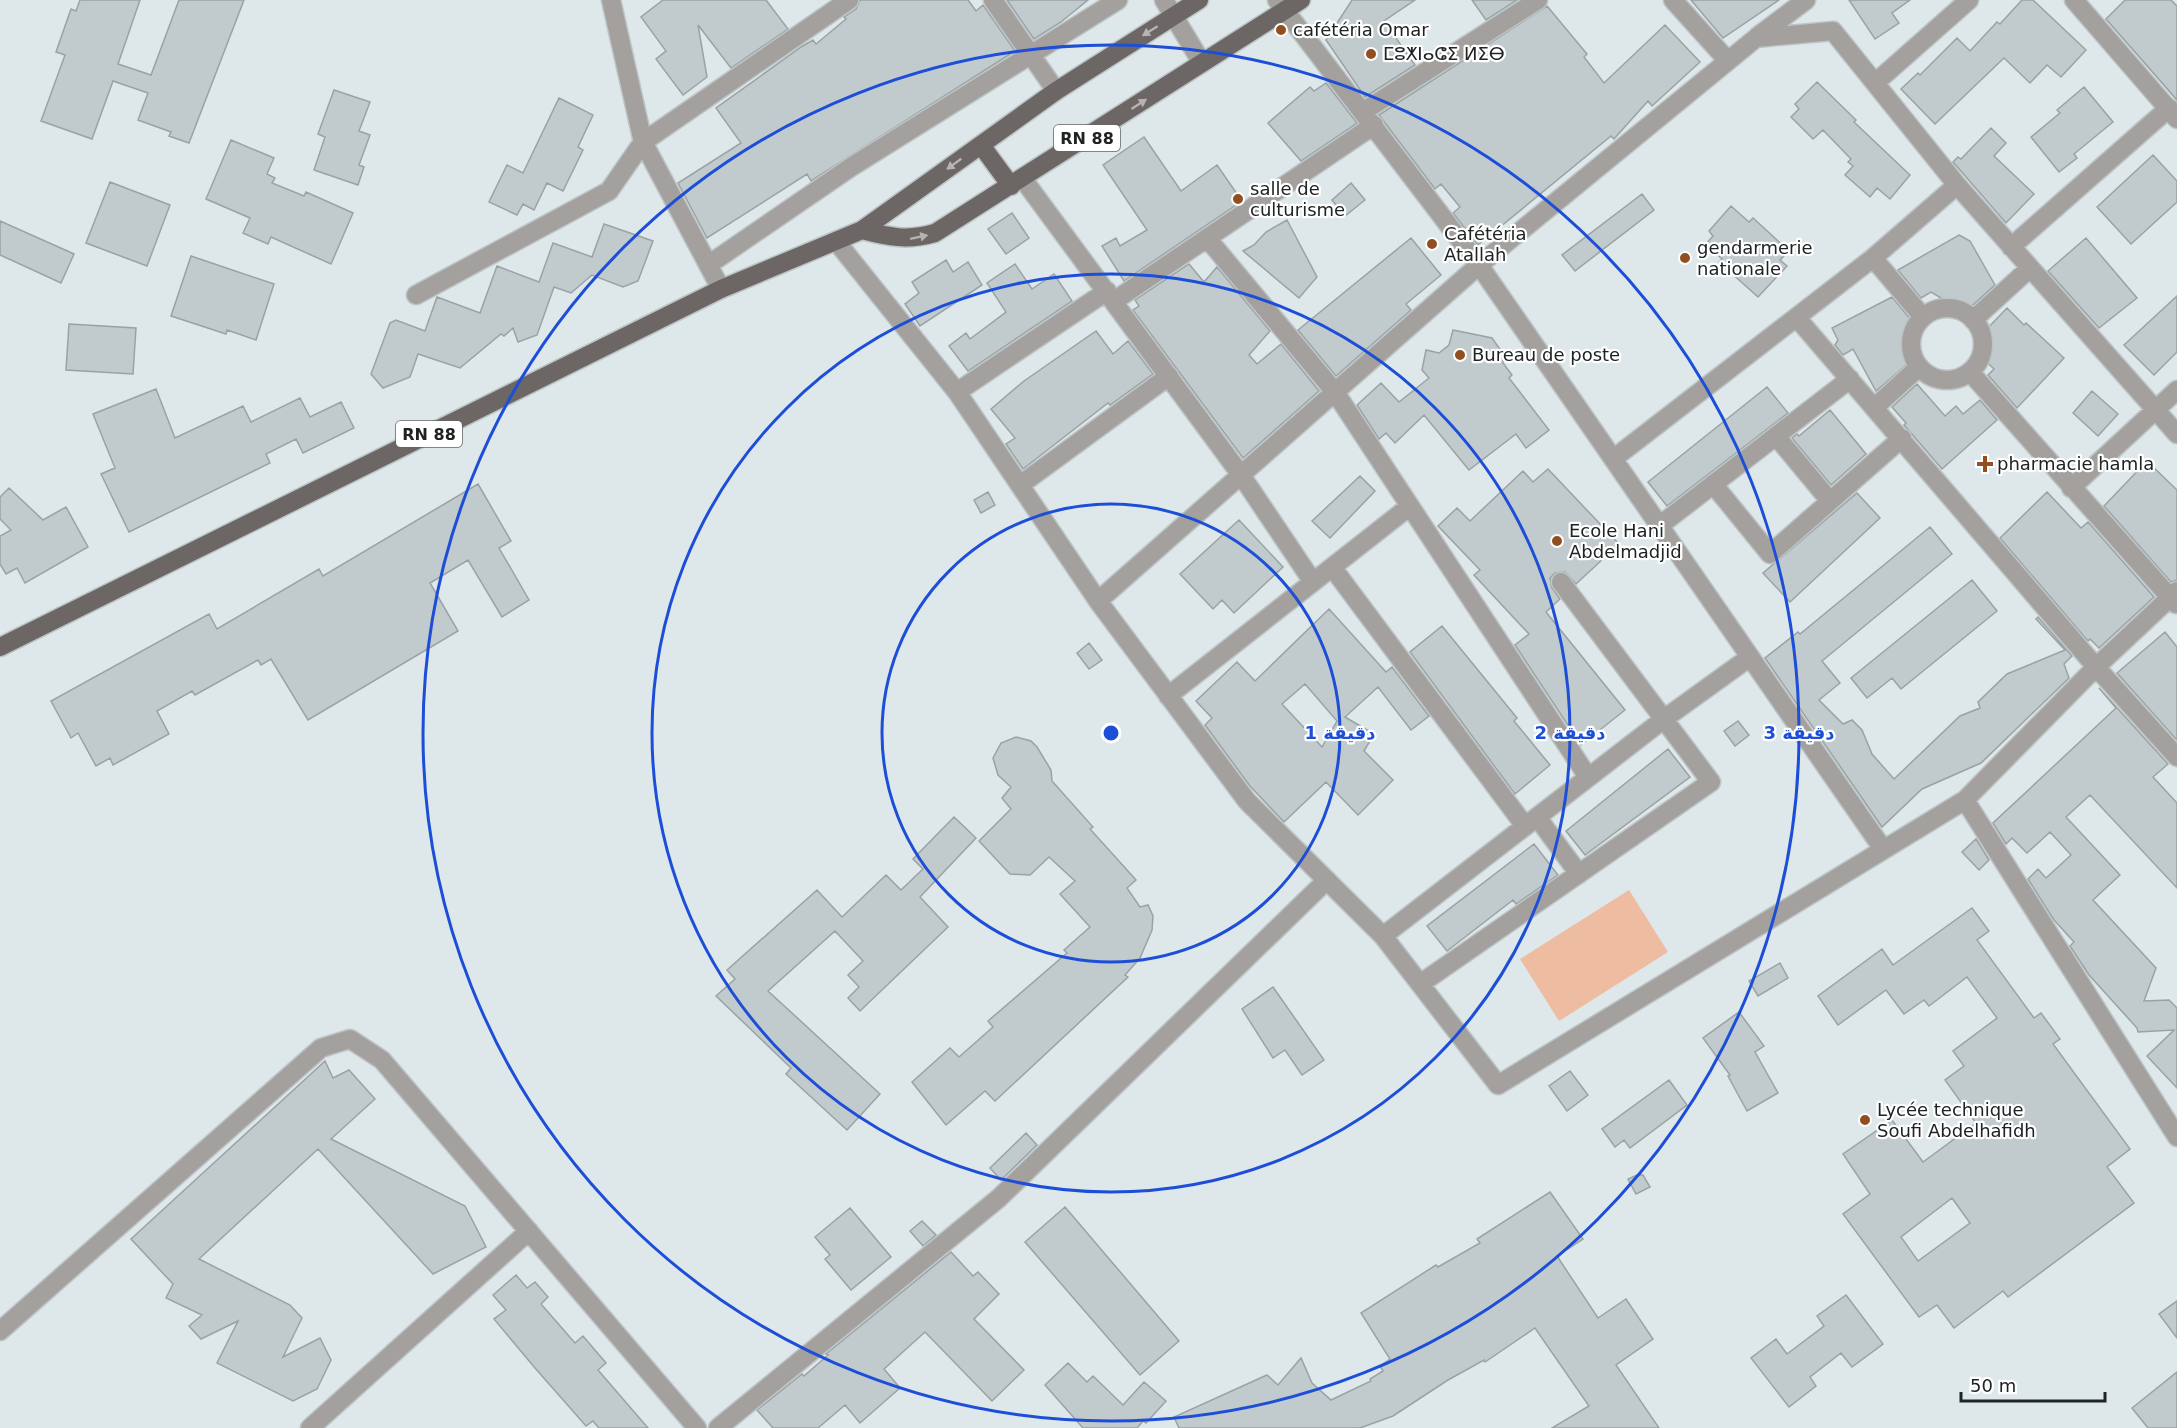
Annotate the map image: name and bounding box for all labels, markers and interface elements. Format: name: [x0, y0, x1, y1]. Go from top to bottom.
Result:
place label: cafétéria Omar: [1293, 19, 1429, 40]
marker: cafétéria Omar: [1274, 23, 1288, 37]
one-way arrow: [1142, 26, 1158, 37]
place label: ⵎⵓⵅⵏⴰⵛⵉ ⵍⵉⴱ: [1383, 43, 1505, 64]
marker: ⵎⵓⵅⵏⴰⵛⵉ ⵍⵉⴱ: [1364, 47, 1378, 61]
one-way arrow: [1131, 99, 1147, 110]
road number: RN 88: [1054, 125, 1120, 151]
one-way arrow: [946, 158, 962, 170]
place label: salle de culturisme: [1250, 178, 1345, 220]
marker: salle de culturisme: [1231, 192, 1245, 206]
place label: Cafétéria Atallah: [1444, 223, 1527, 265]
one-way arrow: [910, 231, 928, 241]
marker: Cafétéria Atallah: [1425, 237, 1439, 251]
place label: gendarmerie nationale: [1697, 237, 1813, 279]
marker: gendarmerie nationale: [1678, 251, 1692, 265]
place label: Bureau de poste: [1472, 344, 1620, 365]
marker: Bureau de poste: [1453, 348, 1467, 362]
road number: RN 88: [396, 421, 462, 447]
place label: pharmacie hamla: [1997, 453, 2154, 474]
marker: pharmacie hamla: [1978, 457, 1992, 471]
place label: Ecole Hani Abdelmadjid: [1569, 520, 1682, 562]
marker: Ecole Hani Abdelmadjid: [1550, 534, 1564, 548]
text: 1 دقيقة: [1304, 722, 1376, 743]
text: 2 دقيقة: [1534, 722, 1606, 743]
text: 3 دقيقة: [1763, 722, 1835, 743]
centre of rings: [1101, 723, 1121, 743]
place label: Lycée technique Soufi Abdelhafidh: [1877, 1099, 2036, 1141]
marker: Lycée technique Soufi Abdelhafidh: [1858, 1113, 1872, 1127]
scale bar: [1961, 1365, 2105, 1403]
text: 50 m: [1970, 1375, 2016, 1396]

